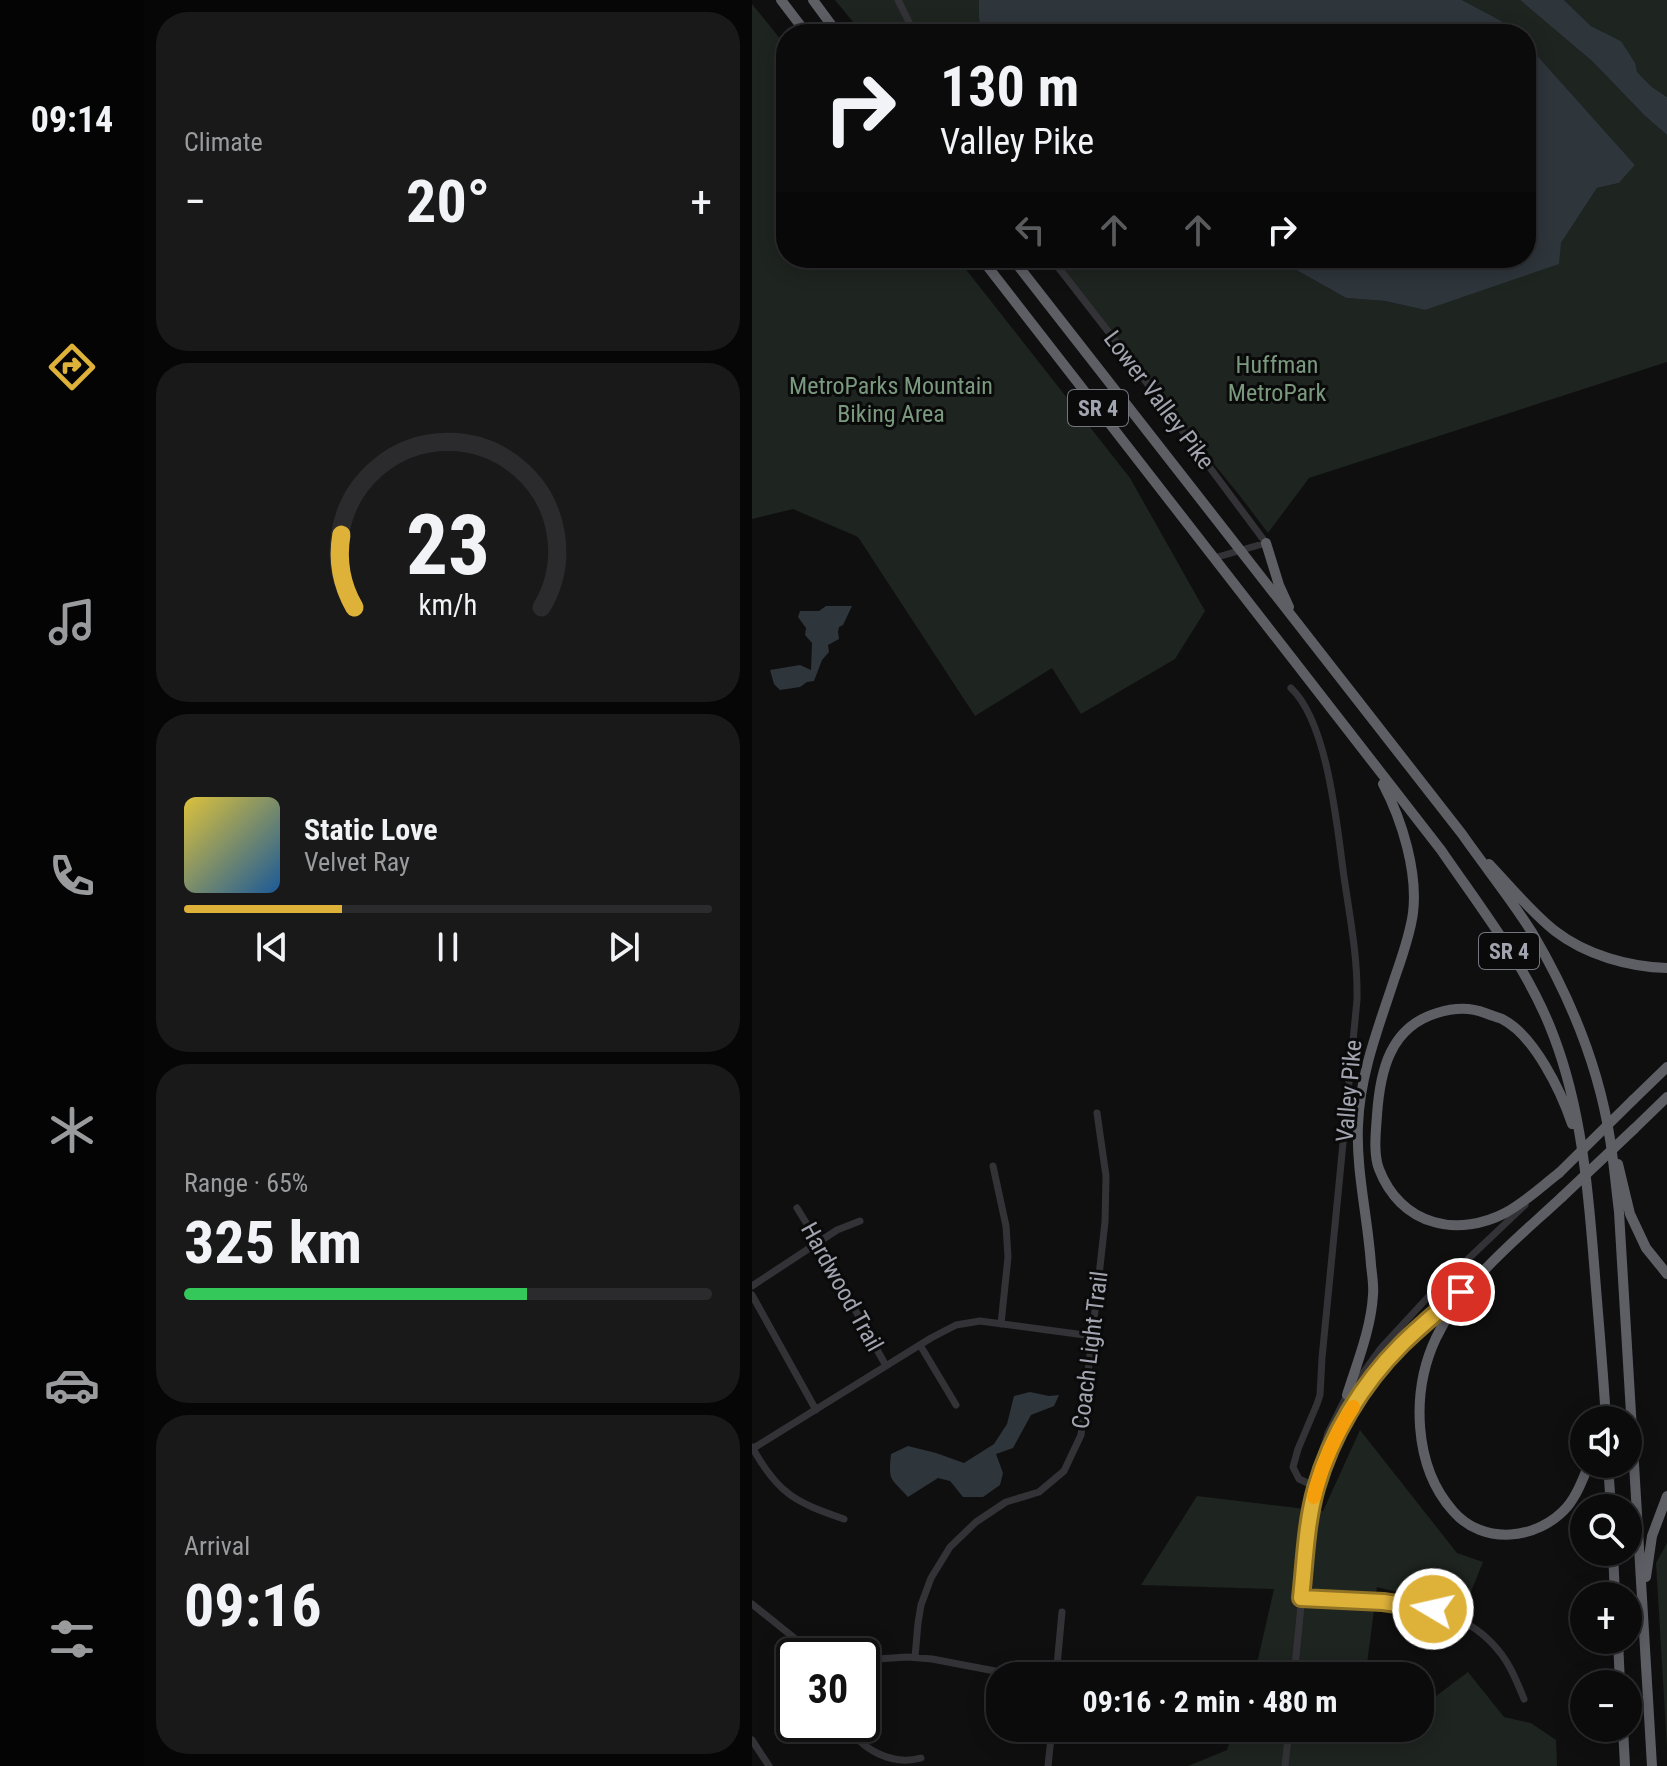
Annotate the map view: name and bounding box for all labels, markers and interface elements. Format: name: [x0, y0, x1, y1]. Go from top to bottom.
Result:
text: 130 m: [940, 54, 1079, 120]
icon: right: [808, 56, 912, 160]
text: 09:14: [31, 99, 113, 141]
text: Valley Pike: [940, 121, 1094, 163]
text: Climate: [184, 127, 263, 157]
text: 20°: [406, 166, 490, 237]
text: −: [184, 176, 206, 228]
text: +: [690, 176, 712, 228]
icon: left: [1008, 208, 1052, 252]
icon: ahead: [1092, 208, 1136, 252]
icon: ahead: [1176, 208, 1220, 252]
icon: right: [1260, 208, 1304, 252]
street label: Lower Valley Pike: [1098, 325, 1220, 475]
icon: directions: [44, 339, 100, 395]
park label: Huffman MetroPark: [1228, 351, 1326, 407]
park label: MetroParks Mountain Biking Area: [789, 372, 993, 428]
road number: SR 4: [1068, 390, 1128, 426]
text: 23: [406, 497, 490, 594]
text: km/h: [419, 588, 477, 622]
icon: music: [44, 594, 100, 650]
text: Static Love: [304, 812, 438, 847]
text: Velvet Ray: [304, 847, 410, 877]
icon: phone: [44, 848, 100, 904]
icon: previous: [250, 925, 294, 969]
icon: pause: [426, 925, 470, 969]
icon: next: [602, 925, 646, 969]
road number: SR 4: [1479, 933, 1539, 969]
street label: Valley Pike: [1331, 1039, 1367, 1143]
icon: climate: [44, 1102, 100, 1158]
text: Range · 65%: [184, 1168, 308, 1198]
text: 325 km: [184, 1207, 362, 1278]
street label: Hardwood Trail: [795, 1218, 889, 1356]
pin: [1427, 1258, 1495, 1326]
street label: Coach Light Trail: [1066, 1269, 1114, 1431]
icon: arrive: [1439, 1270, 1483, 1314]
icon: car: [44, 1357, 100, 1413]
map controls: [1570, 1406, 1642, 1742]
button: sound: [1570, 1406, 1642, 1478]
button: search: [1570, 1494, 1642, 1566]
text: Arrival: [184, 1531, 250, 1561]
position arrow: [1391, 1567, 1475, 1651]
text: 09:16: [184, 1570, 322, 1641]
button: +: [1570, 1582, 1642, 1654]
icon: filters: [44, 1611, 100, 1667]
speed limit sign: 30: [776, 1638, 880, 1742]
button: −: [1570, 1670, 1642, 1742]
text: 09:16 · 2 min · 480 m: [1083, 1684, 1337, 1719]

